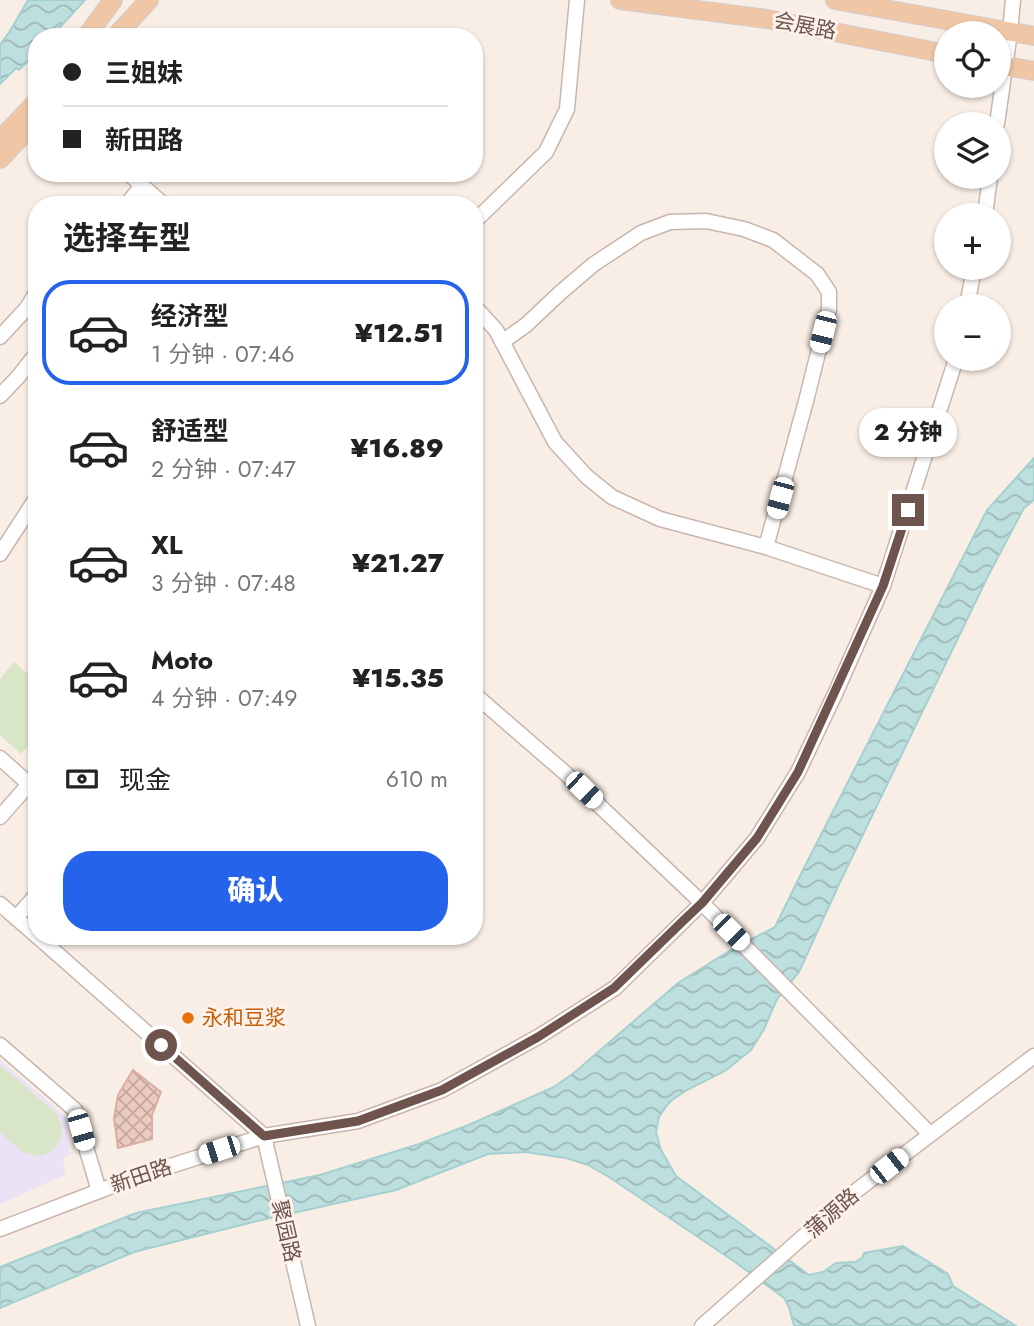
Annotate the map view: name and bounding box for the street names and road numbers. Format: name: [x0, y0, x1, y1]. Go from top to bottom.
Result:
street label: 会展路: [771, 5, 839, 47]
street label: 新田路: [106, 1152, 176, 1200]
street label: 蒲源路: [798, 1181, 866, 1245]
street label: 聚园路: [264, 1197, 308, 1265]

